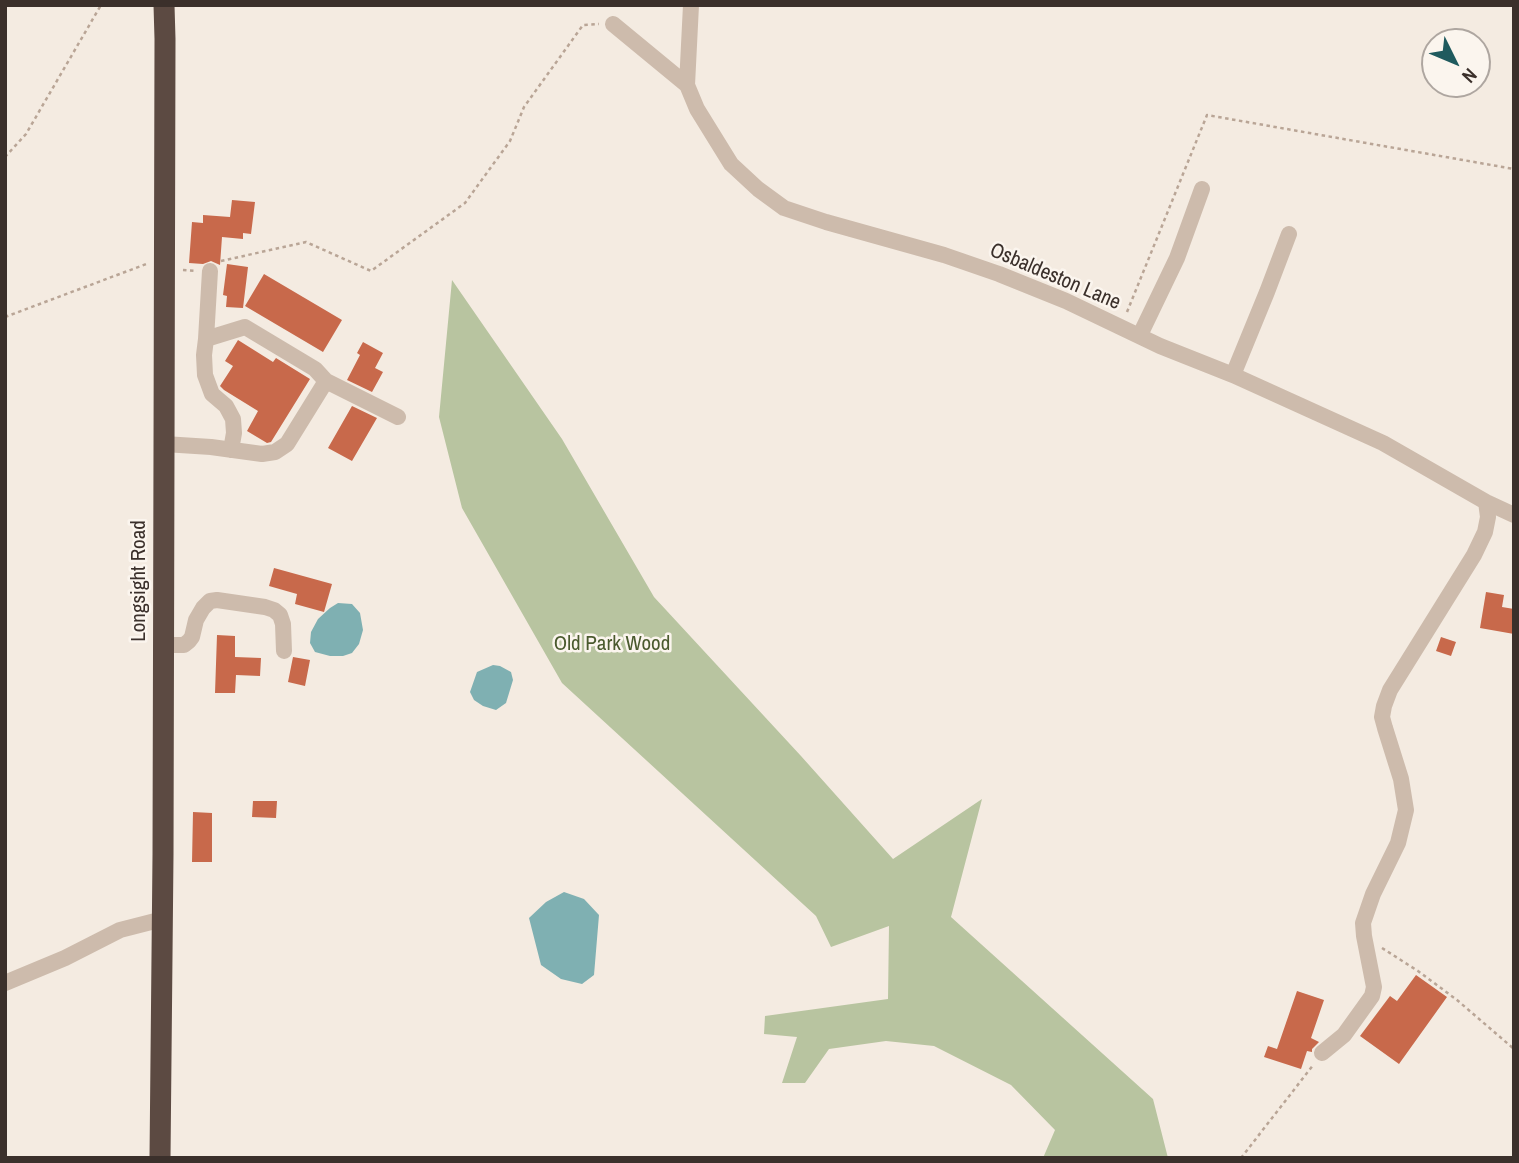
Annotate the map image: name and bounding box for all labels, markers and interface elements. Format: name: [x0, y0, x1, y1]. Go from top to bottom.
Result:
north arrow: [1421, 28, 1491, 98]
text: N: [1457, 63, 1483, 89]
street label: Osbaldeston Lane: [986, 238, 1124, 316]
street label: Longsight Road: [126, 520, 152, 642]
park label: Old Park Wood: [554, 631, 670, 657]

